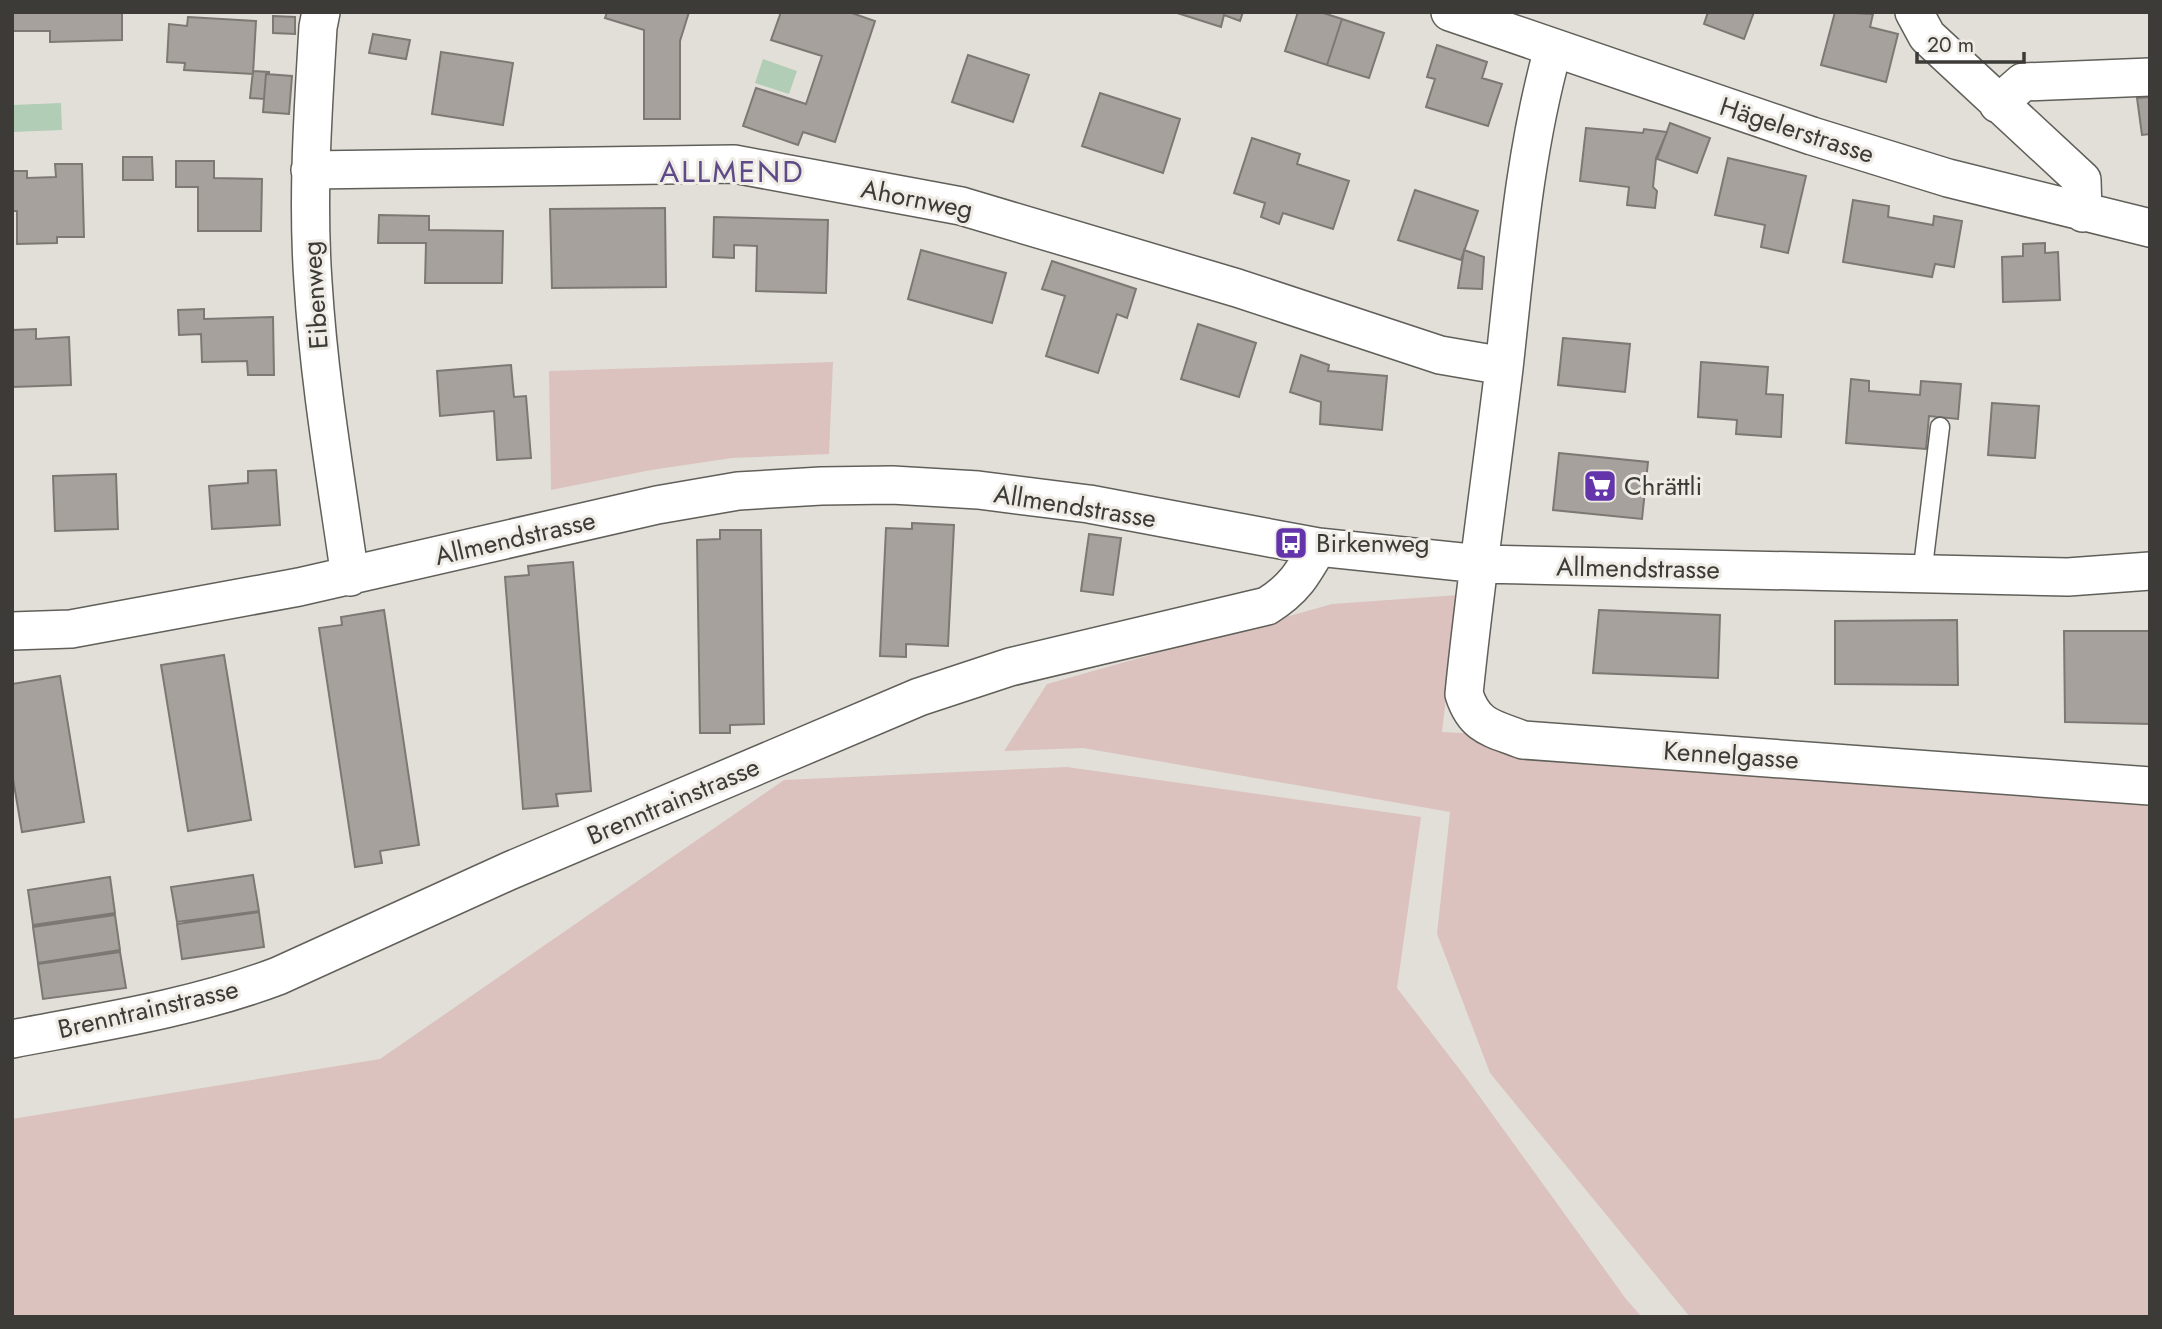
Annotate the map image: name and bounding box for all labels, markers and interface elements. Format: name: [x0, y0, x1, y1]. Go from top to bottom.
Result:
scale bar: [1917, 21, 2024, 65]
text: 20 m: [1927, 30, 1974, 60]
street label: Hägelerstrasse: [1715, 87, 1879, 173]
district label: ALLMEND: [659, 150, 805, 193]
street label: Ahornweg: [858, 170, 976, 228]
street label: Eibenweg: [292, 240, 338, 350]
supermarket icon: Chrättli: [1581, 467, 1619, 505]
place label: Chrättli: [1624, 467, 1702, 505]
street label: Allmendstrasse: [991, 474, 1159, 538]
street label: Allmendstrasse: [431, 501, 599, 575]
bus stop icon: Birkenweg: [1272, 524, 1310, 562]
place label: Birkenweg: [1316, 524, 1430, 562]
street label: Allmendstrasse: [1556, 548, 1720, 588]
street label: Kennelgasse: [1662, 731, 1800, 779]
street label: Brenntrainstrasse: [581, 748, 765, 854]
street label: Brenntrainstrasse: [54, 970, 242, 1048]

